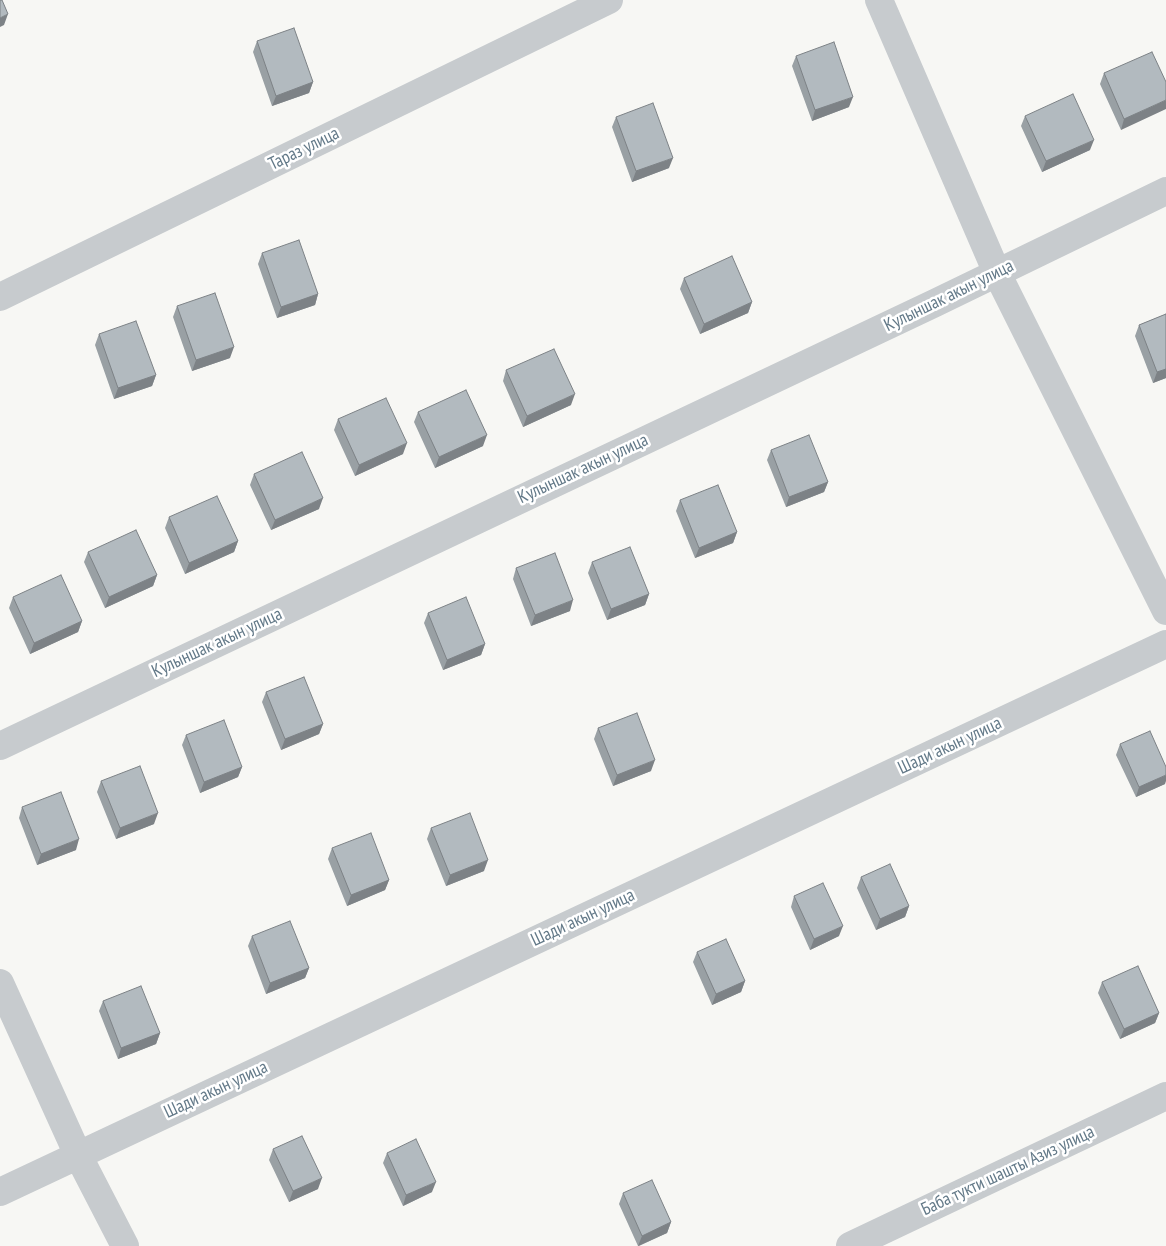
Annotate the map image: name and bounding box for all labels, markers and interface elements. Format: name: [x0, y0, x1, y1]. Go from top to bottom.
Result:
street label: Тараз улица: [265, 123, 343, 175]
street label: Кулыншак акын улица: [881, 255, 1017, 337]
street label: Кулыншак акын улица: [514, 429, 652, 509]
street label: Кулыншак акын улица: [148, 603, 286, 683]
street label: Шади акын улица: [895, 713, 1005, 779]
street label: Шади акын улица: [528, 885, 638, 951]
street label: Шади акын улица: [161, 1057, 271, 1123]
street label: Баба тукти шашты Азиз улица: [918, 1121, 1098, 1221]

